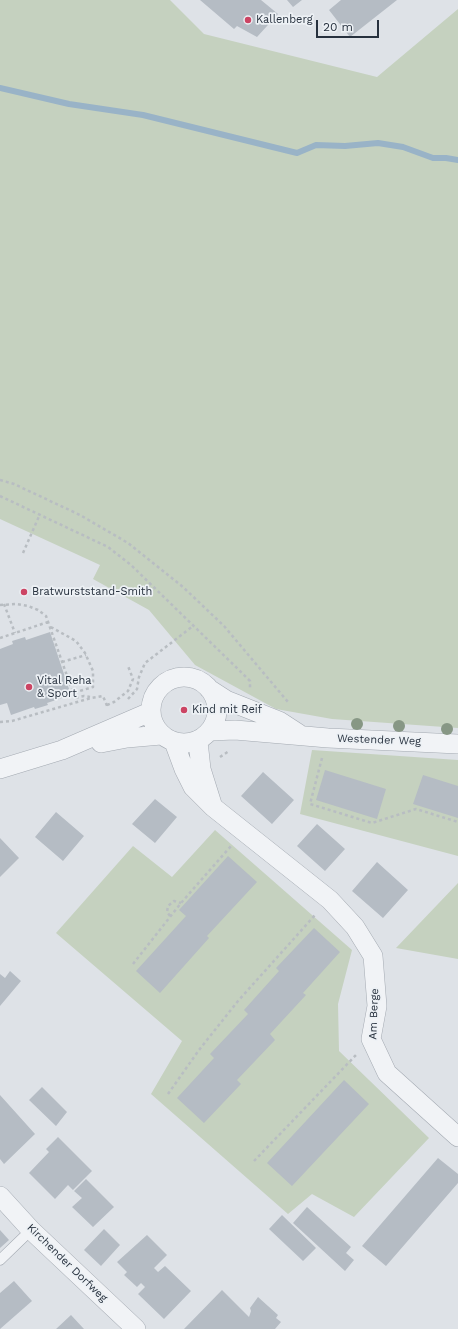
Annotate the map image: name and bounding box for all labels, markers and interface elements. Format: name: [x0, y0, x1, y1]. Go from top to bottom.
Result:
scale bar: [318, 12, 381, 38]
place label: Kallenberg: [256, 13, 312, 27]
marker: Kallenberg: [243, 15, 253, 25]
text: 20 m: [323, 20, 353, 34]
place label: Bratwurststand-Smith: [32, 585, 152, 599]
marker: Bratwurststand-Smith: [19, 587, 29, 597]
place label: Vital Reha & Sport: [37, 674, 92, 700]
marker: Vital Reha & Sport: [24, 682, 34, 692]
place label: Kind mit Reif: [192, 703, 262, 717]
marker: Kind mit Reif: [179, 705, 189, 715]
street label: Westender Weg: [337, 732, 421, 748]
street label: Am Berge: [367, 988, 381, 1040]
street label: Kirchender Dorfweg: [24, 1221, 110, 1305]

